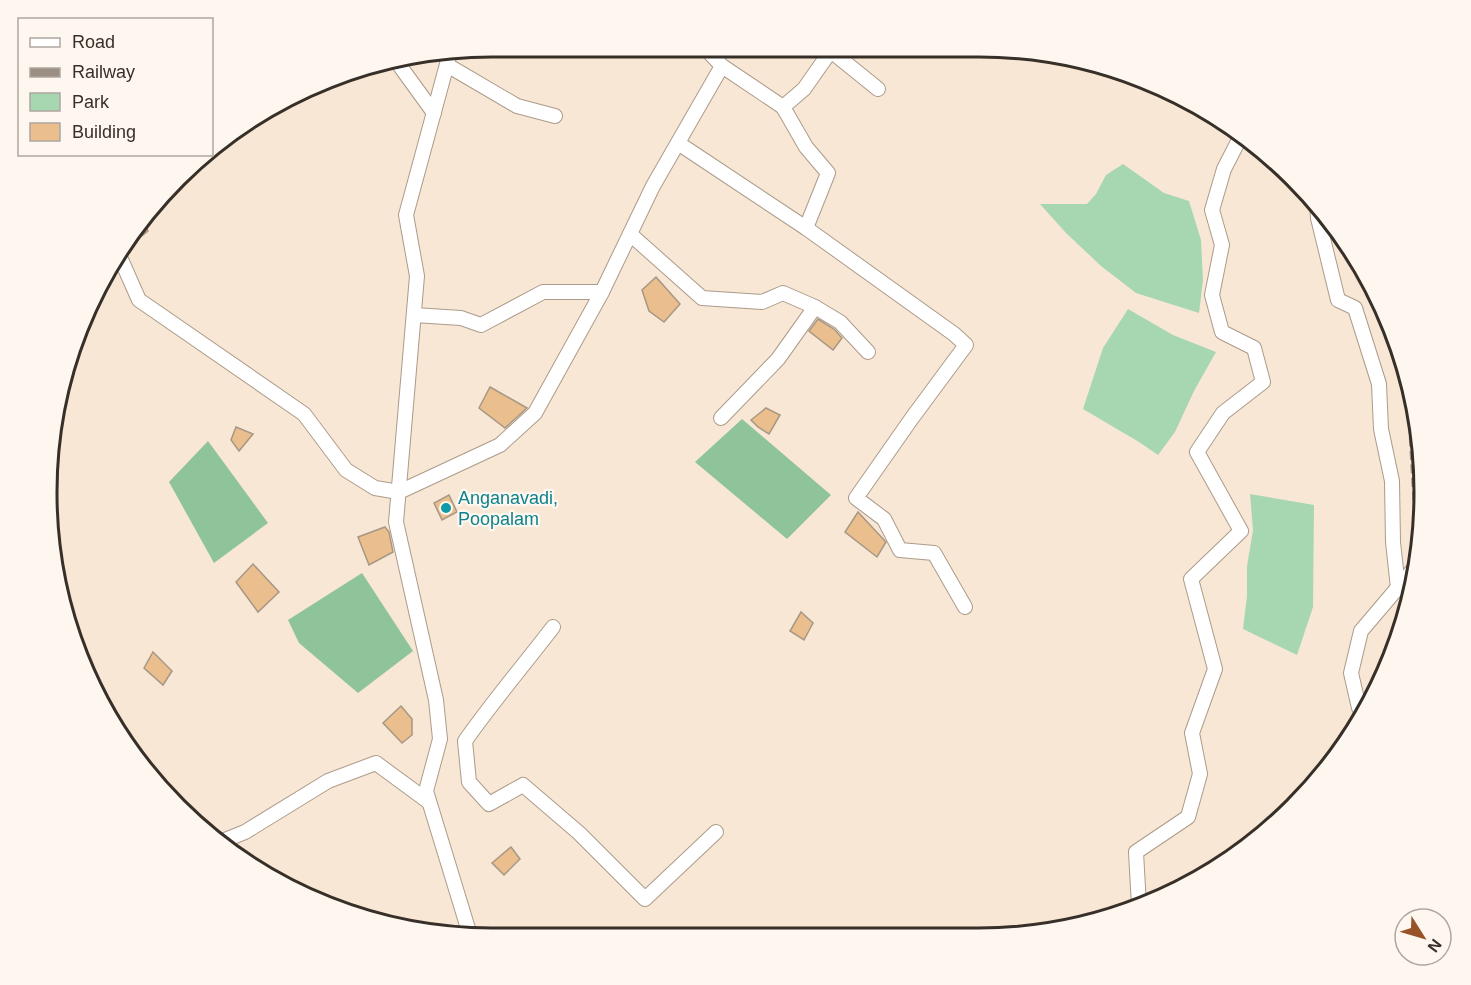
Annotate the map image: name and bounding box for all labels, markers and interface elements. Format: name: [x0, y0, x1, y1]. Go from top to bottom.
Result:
legend: [18, 18, 213, 156]
text: Road: [72, 32, 115, 52]
text: Railway: [72, 62, 135, 82]
text: Park: [72, 92, 110, 112]
text: Building: [72, 122, 136, 142]
place label: Anganavadi, Poopalam: [458, 488, 558, 529]
marker: Anganavadi, Poopalam: [439, 501, 453, 515]
north arrow: [1393, 907, 1453, 967]
text: N: [1424, 936, 1445, 955]

